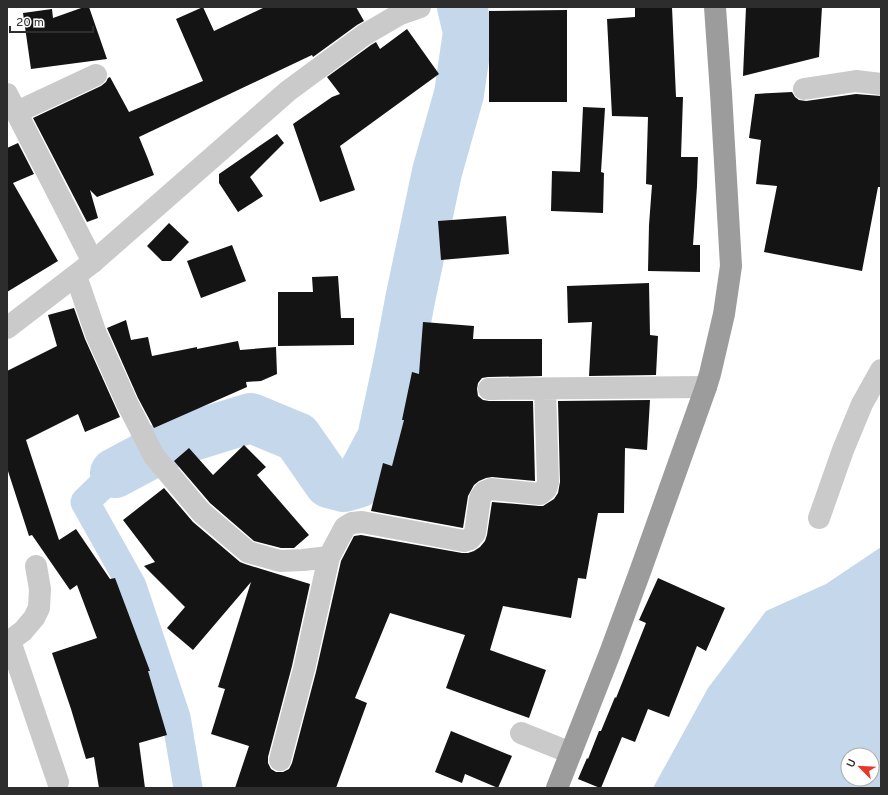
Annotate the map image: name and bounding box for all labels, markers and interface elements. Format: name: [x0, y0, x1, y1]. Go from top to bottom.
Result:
scale bar: [10, 8, 93, 34]
text: 20 m: [16, 15, 44, 31]
north arrow: [840, 747, 880, 787]
text: U: [844, 757, 860, 770]

